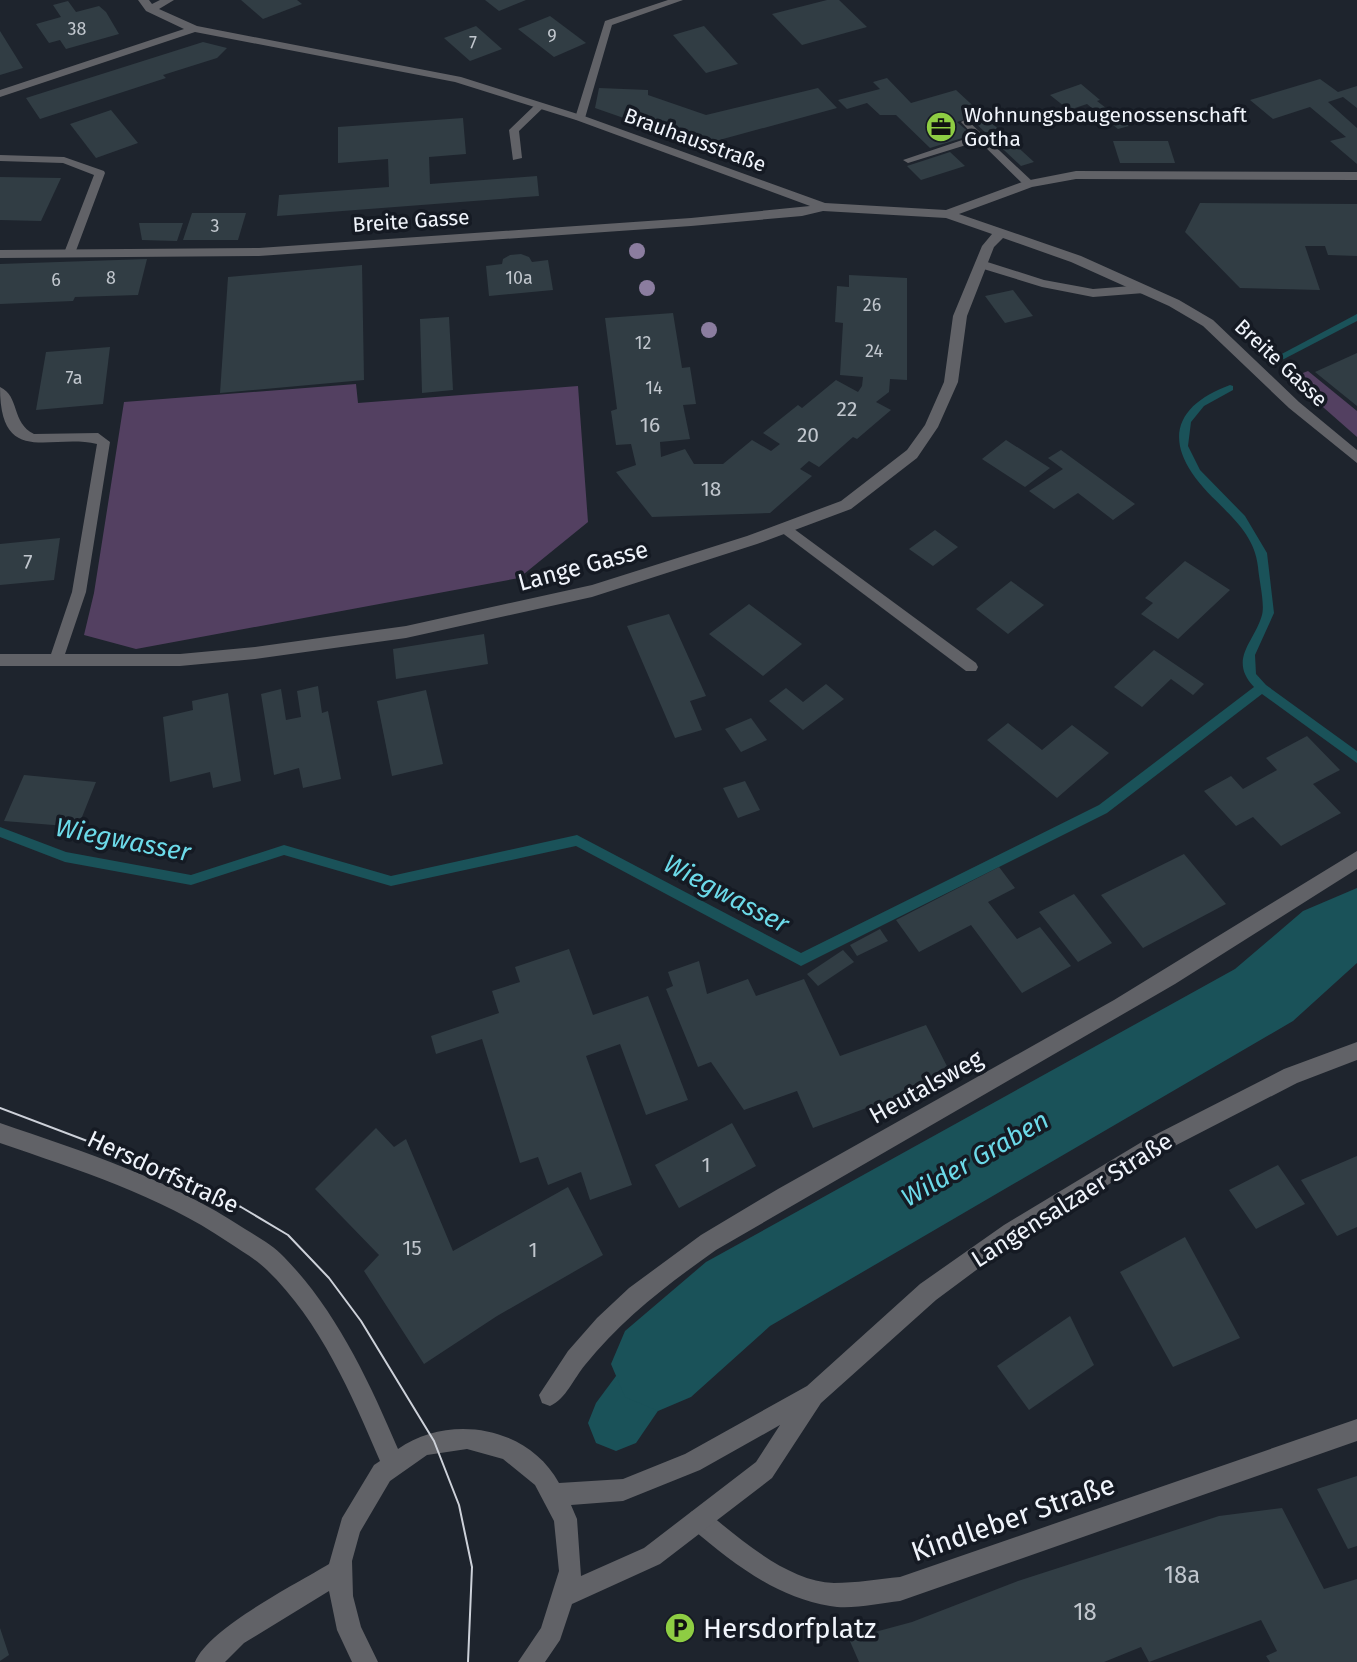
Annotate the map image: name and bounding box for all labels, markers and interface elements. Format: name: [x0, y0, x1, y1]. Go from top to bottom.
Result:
house number: 38: [68, 18, 87, 40]
house number: 9: [547, 25, 557, 47]
house number: 7: [469, 32, 477, 54]
street label: Brauhausstraße: [620, 102, 770, 178]
place label: Wohnungsbaugenossenschaft Gotha: [964, 102, 1247, 152]
office icon: Wohnungsbaugenossenschaft Gotha: [924, 110, 958, 144]
street label: Breite Gasse: [352, 204, 470, 238]
house number: 3: [211, 215, 219, 237]
house number: 8: [106, 267, 116, 289]
house number: 10a: [505, 267, 533, 289]
house number: 6: [51, 269, 61, 291]
house number: 26: [863, 294, 881, 316]
street label: Breite Gasse: [1229, 314, 1333, 412]
house number: 12: [635, 332, 651, 354]
house number: 24: [865, 340, 883, 362]
house number: 7a: [65, 367, 83, 389]
house number: 14: [645, 377, 663, 399]
house number: 22: [837, 396, 857, 422]
house number: 16: [640, 412, 660, 438]
house number: 20: [797, 422, 819, 448]
house number: 18: [701, 476, 721, 502]
street label: Lange Gasse: [515, 535, 651, 597]
house number: 7: [23, 549, 33, 575]
water label: Wiegwasser: [53, 812, 194, 869]
water label: Wiegwasser: [658, 848, 795, 940]
street label: Heutalsweg: [864, 1044, 988, 1130]
water label: Wilder Graben: [896, 1104, 1054, 1214]
street label: Hersdorfstraße: [83, 1125, 243, 1219]
street label: Langensalzaer Straße: [966, 1127, 1178, 1273]
house number: 1: [701, 1152, 711, 1178]
house number: 15: [402, 1235, 422, 1261]
house number: 1: [528, 1237, 538, 1263]
street label: Kindleber Straße: [907, 1468, 1119, 1568]
house number: 18a: [1164, 1561, 1200, 1589]
house number: 18: [1073, 1598, 1097, 1626]
parking icon: Hersdorfplatz: [663, 1611, 697, 1645]
place label: Hersdorfplatz: [703, 1612, 876, 1645]

